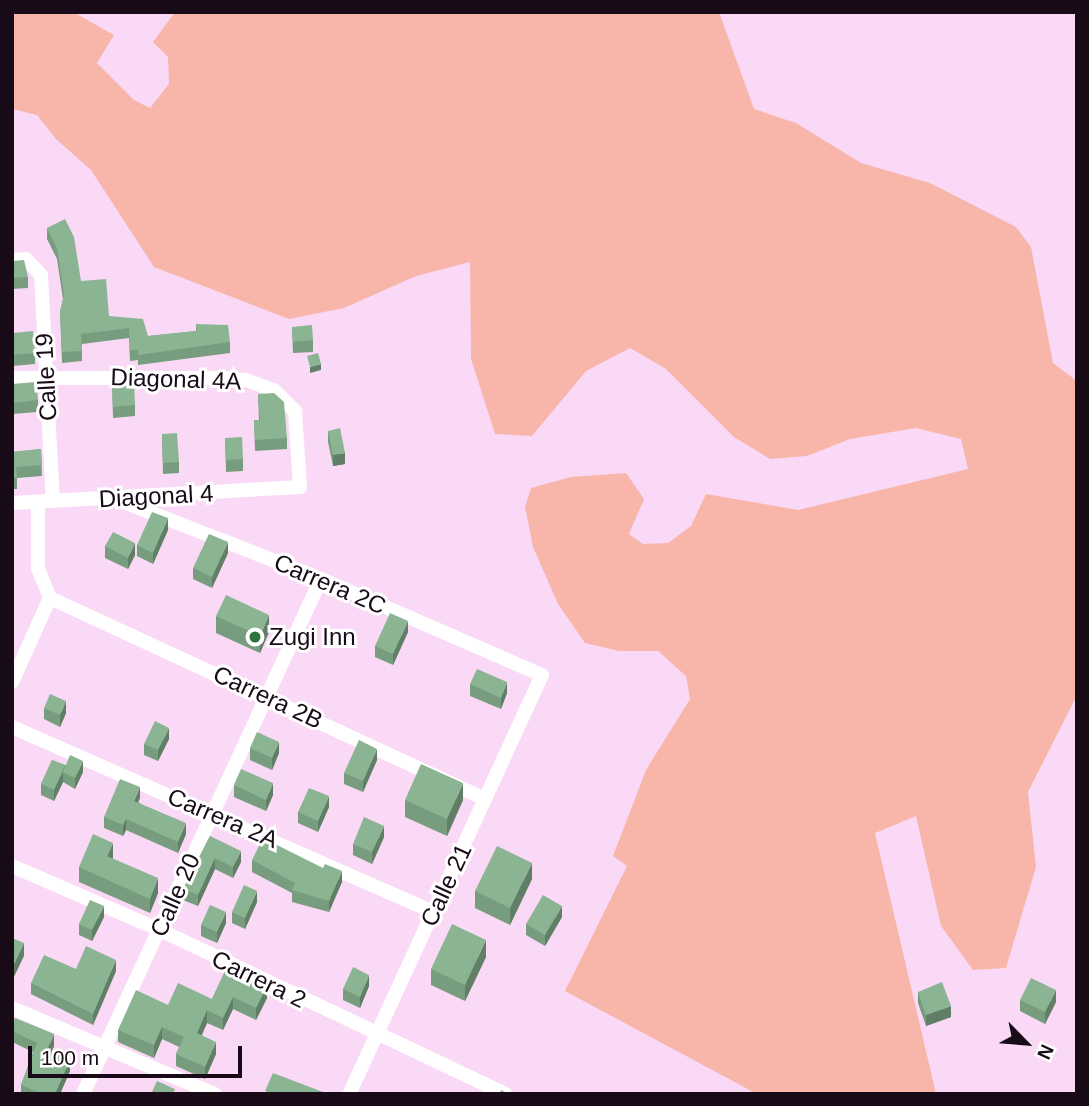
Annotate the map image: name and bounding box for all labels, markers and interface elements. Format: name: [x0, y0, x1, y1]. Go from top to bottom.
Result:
street label: Calle 19: [29, 332, 63, 422]
street label: Diagonal 4A: [110, 362, 242, 396]
street label: Diagonal 4: [98, 479, 214, 513]
street label: Carrera 2C: [270, 548, 390, 620]
place label: Zugi Inn: [269, 623, 356, 651]
marker: Zugi Inn: [247, 629, 263, 645]
street label: Carrera 2B: [209, 659, 327, 735]
street label: Carrera 2A: [163, 782, 283, 854]
street label: Calle 21: [414, 839, 478, 931]
street label: Calle 20: [144, 849, 206, 941]
street label: Carrera 2: [207, 944, 311, 1014]
north arrow: [991, 1008, 1061, 1078]
scale bar: [32, 1032, 245, 1076]
text: N: [1033, 1041, 1058, 1063]
text: 100 m: [41, 1046, 99, 1069]

